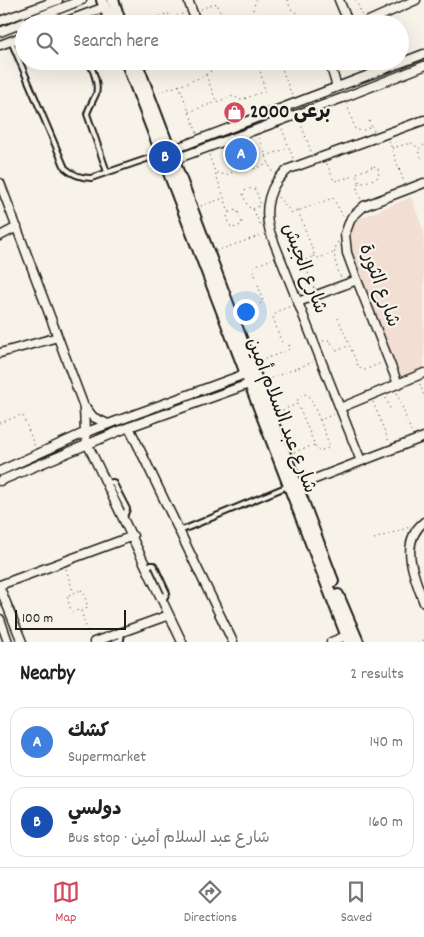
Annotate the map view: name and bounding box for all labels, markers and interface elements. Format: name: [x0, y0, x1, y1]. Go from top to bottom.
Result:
search box: [15, 15, 409, 70]
icon: search: [33, 29, 61, 57]
text: Search here: [73, 29, 159, 56]
place label: برعى 2000: [250, 100, 331, 127]
shop icon: برعى 2000: [222, 101, 246, 125]
pin: A: [225, 135, 257, 173]
pin: B: [149, 138, 181, 176]
street label: شارع الجيش: [273, 220, 333, 318]
street label: شارع الثورة: [350, 241, 406, 331]
your location: [233, 299, 259, 325]
street label: شارع عبد السلام أمين: [238, 334, 322, 498]
scale bar: [15, 607, 126, 630]
text: 100 m: [22, 609, 53, 629]
text: Nearby: [20, 660, 75, 690]
text: 2 results: [350, 663, 404, 686]
text: كشك: [68, 719, 109, 746]
text: A: [33, 731, 41, 754]
text: 140 m: [369, 731, 403, 754]
text: Supermarket: [68, 746, 146, 769]
text: دولسي: [68, 797, 121, 824]
text: B: [33, 811, 41, 834]
text: 160 m: [368, 811, 403, 834]
text: Bus stop · شارع عبد السلام أمين: [68, 827, 270, 850]
tab: Map: [52, 878, 80, 928]
tab: Directions: [184, 878, 237, 928]
tab: Saved: [341, 878, 372, 928]

